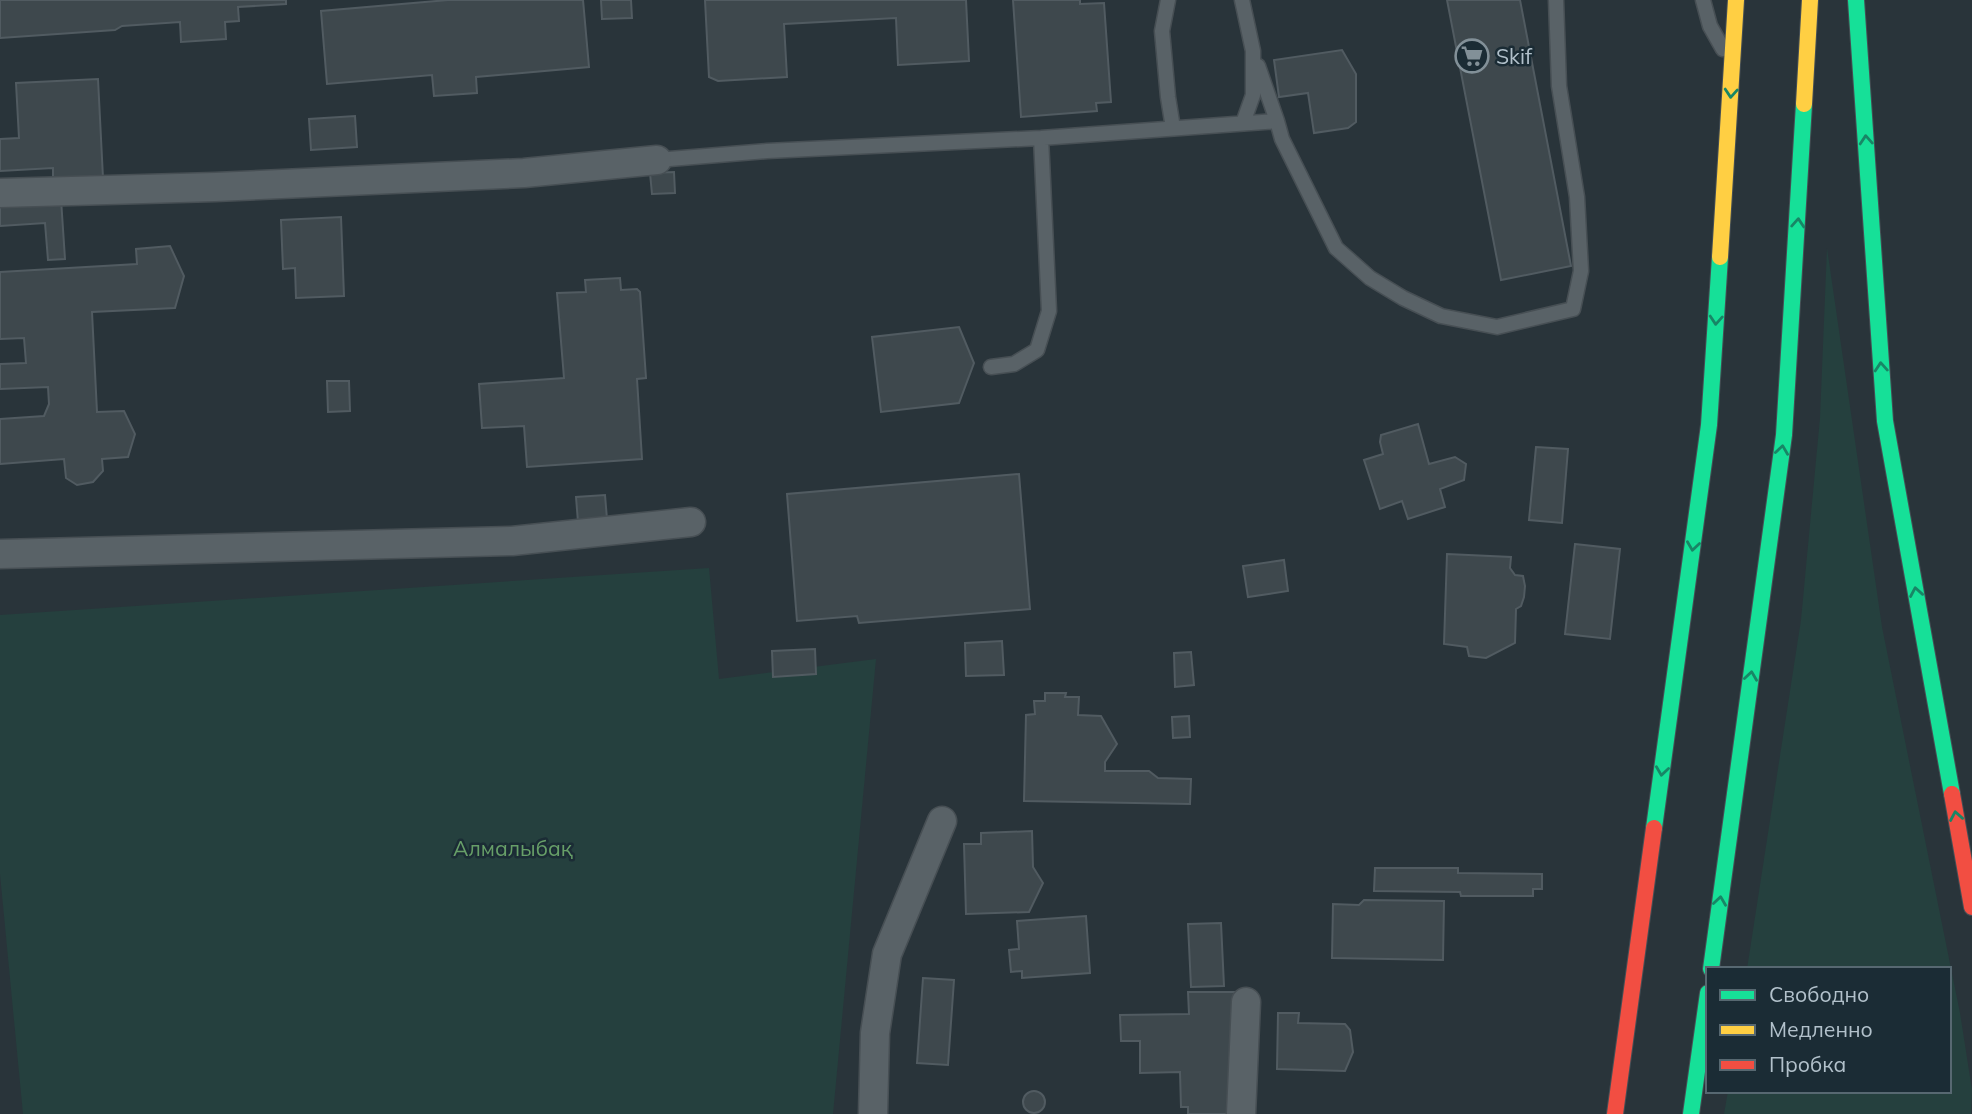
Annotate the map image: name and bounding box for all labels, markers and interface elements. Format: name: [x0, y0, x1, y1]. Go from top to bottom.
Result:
supermarket icon: Skif: [1453, 37, 1491, 75]
place label: Skif: [1496, 43, 1533, 69]
one-way arrow: [1724, 87, 1739, 98]
one-way arrow: [1859, 135, 1874, 146]
one-way arrow: [1790, 218, 1805, 229]
one-way arrow: [1709, 314, 1724, 325]
one-way arrow: [1874, 362, 1889, 373]
one-way arrow: [1775, 444, 1790, 456]
one-way arrow: [1686, 540, 1701, 552]
one-way arrow: [1909, 586, 1924, 598]
one-way arrow: [1744, 670, 1759, 682]
one-way arrow: [1655, 765, 1670, 777]
one-way arrow: [1949, 810, 1964, 822]
park label: Алмалыбақ: [453, 835, 573, 861]
one-way arrow: [1713, 895, 1728, 907]
legend: [1706, 967, 1951, 1093]
text: Свободно: [1769, 981, 1869, 1007]
text: Медленно: [1769, 1016, 1873, 1042]
text: Пробка: [1769, 1051, 1846, 1077]

